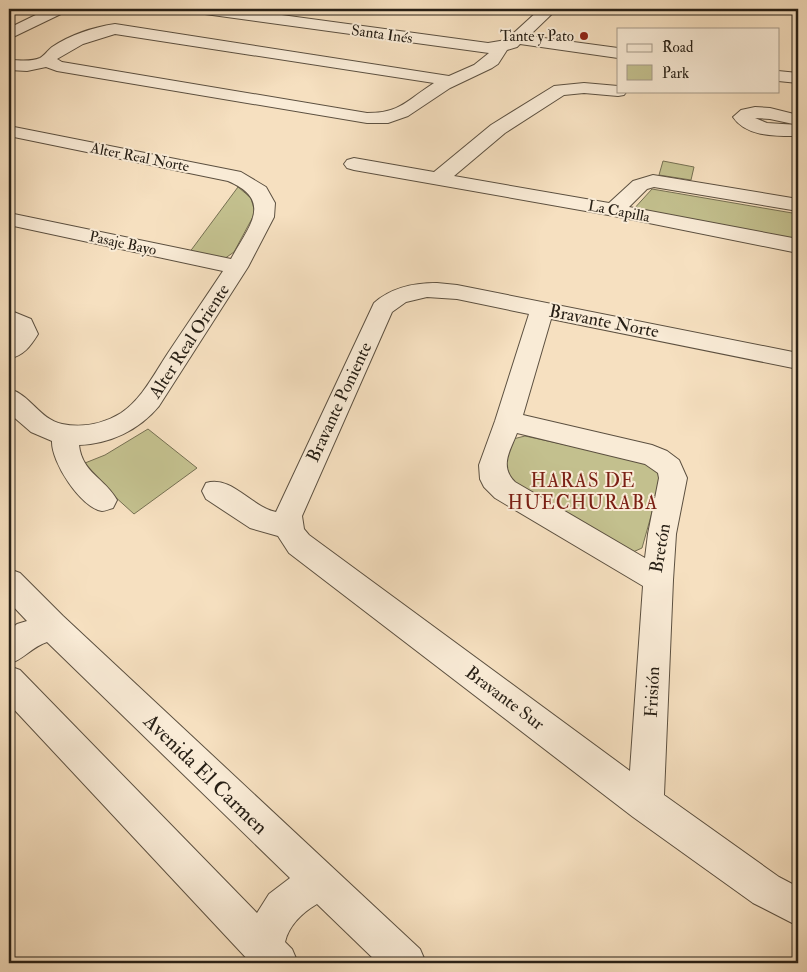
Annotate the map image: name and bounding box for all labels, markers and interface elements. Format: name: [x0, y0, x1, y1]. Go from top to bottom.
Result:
street label: Santa Inés: [350, 21, 414, 48]
place label: Tante y Pato: [500, 27, 574, 46]
legend: [617, 28, 780, 92]
marker: Tante y Pato: [578, 30, 590, 42]
text: Road: [662, 38, 694, 57]
text: Park: [662, 64, 689, 83]
street label: Alter Real Norte: [88, 138, 191, 176]
street label: La Capilla: [586, 196, 652, 228]
street label: Pasaje Bayo: [87, 227, 158, 260]
street label: Alter Real Oriente: [143, 279, 235, 404]
street label: Bravante Norte: [547, 300, 661, 343]
street label: Bravante Poniente: [302, 338, 377, 466]
district label: HARAS DE HUECHURABA: [508, 469, 658, 515]
street label: Bretón: [645, 522, 676, 575]
street label: Bravante Sur: [461, 661, 549, 736]
street label: Frisión: [640, 666, 665, 718]
street label: Avenida El Carmen: [137, 707, 274, 841]

